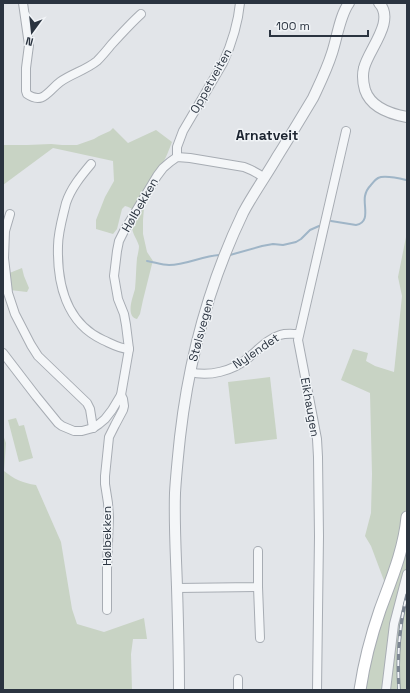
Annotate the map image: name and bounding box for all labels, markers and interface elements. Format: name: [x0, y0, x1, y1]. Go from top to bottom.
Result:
north arrow: [12, 12, 52, 52]
scale bar: [270, 12, 368, 38]
text: 100 m: [276, 18, 310, 34]
text: N: [24, 34, 35, 49]
street label: Oppetveiten: [187, 46, 235, 116]
district label: Arnatveit: [236, 126, 298, 144]
street label: Hølbekken: [118, 175, 162, 235]
street label: Stølsvegen: [185, 297, 217, 363]
street label: Nylendet: [230, 330, 282, 372]
street label: Eikhaugen: [297, 376, 323, 438]
street label: Hølbekken: [99, 506, 115, 566]

